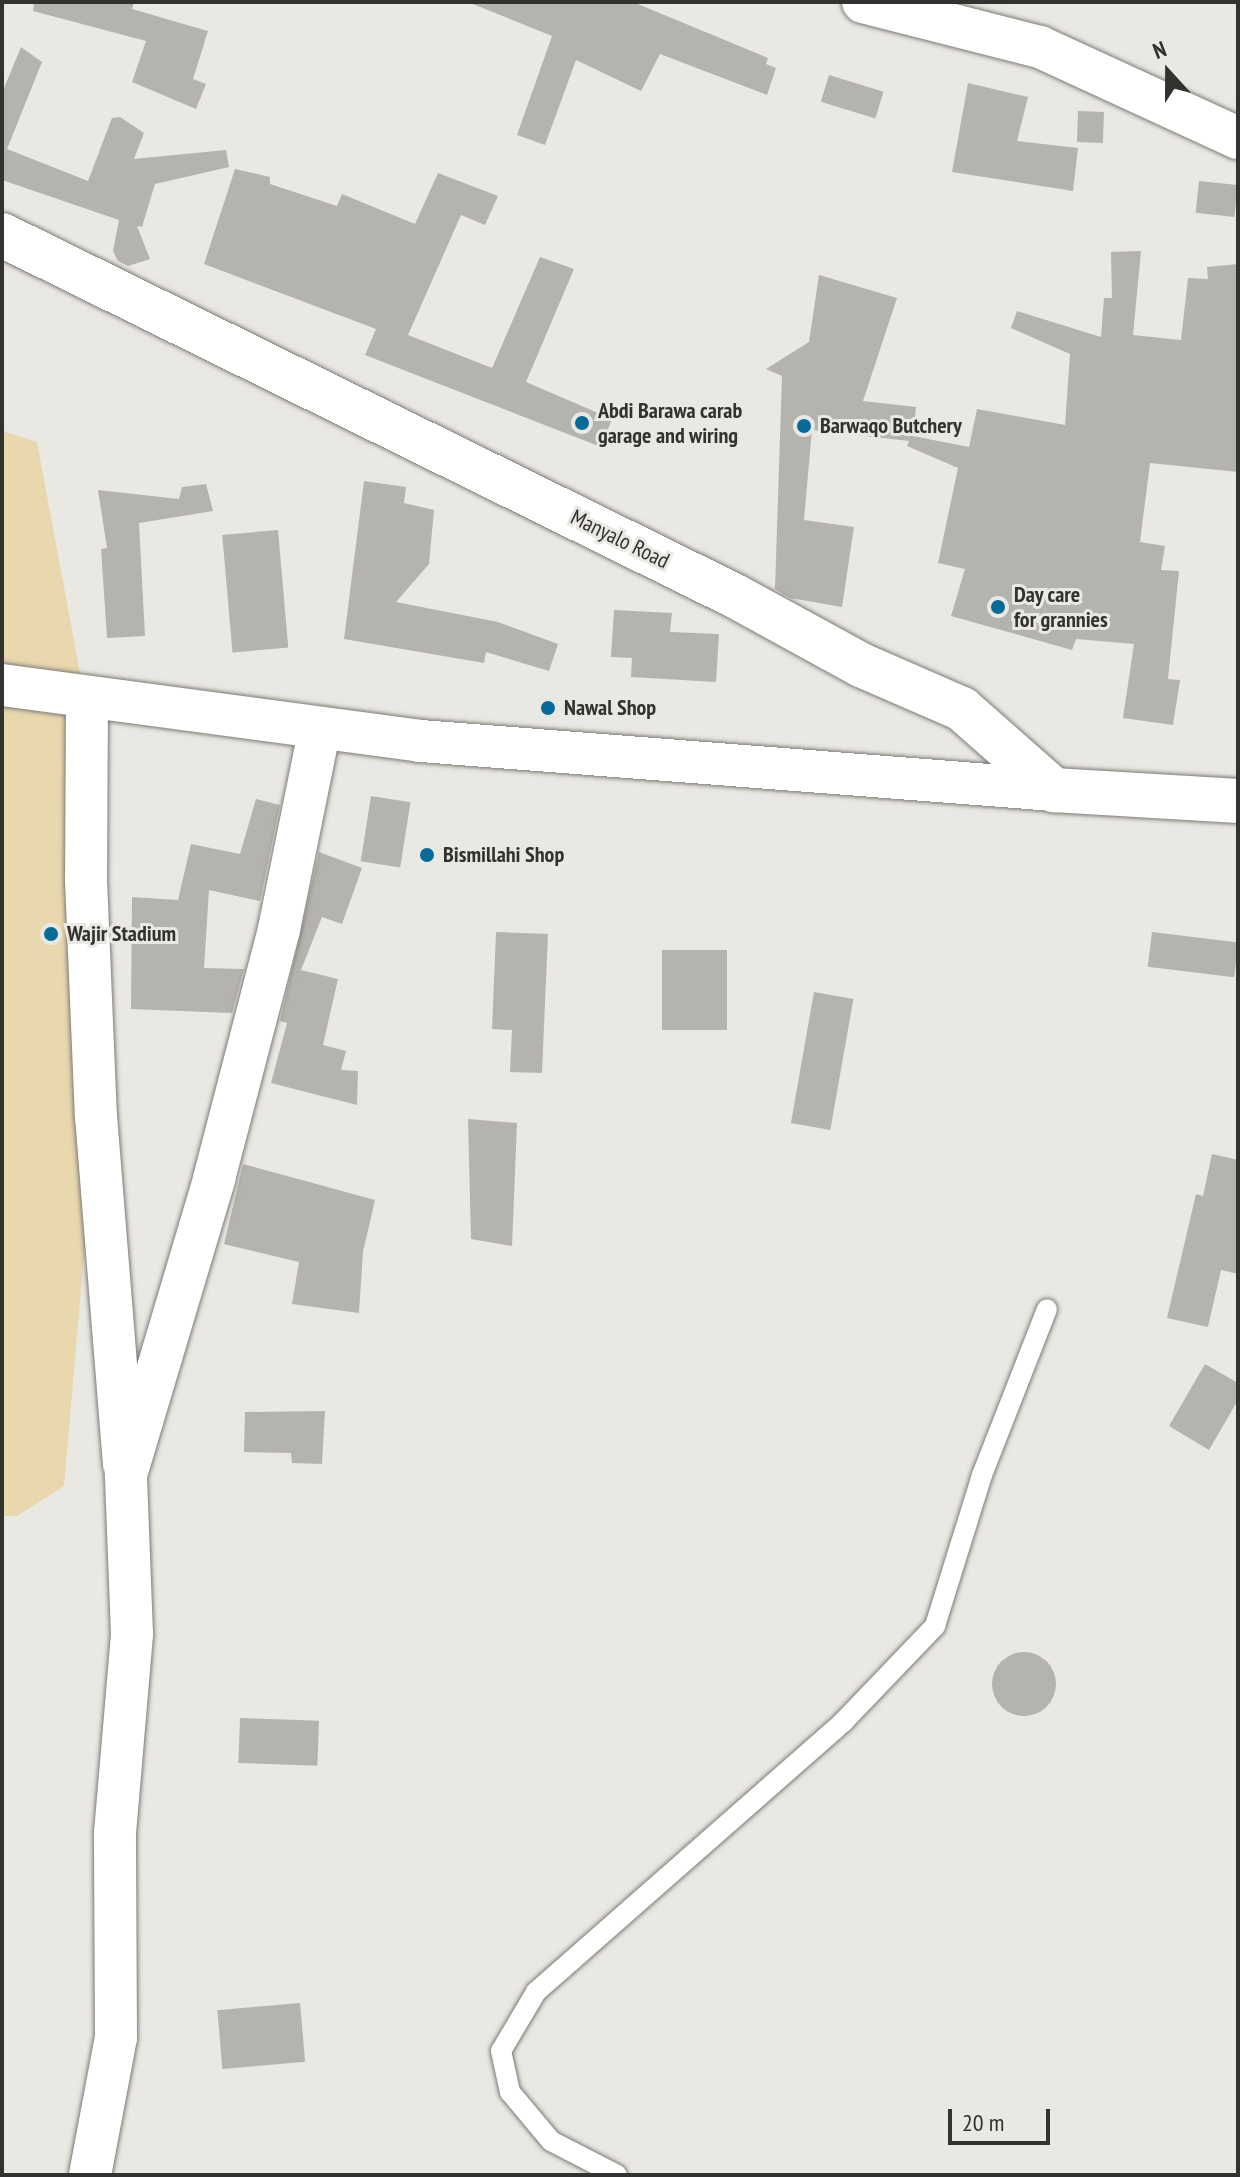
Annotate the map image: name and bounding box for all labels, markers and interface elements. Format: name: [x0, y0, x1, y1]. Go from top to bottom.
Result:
north arrow: [1128, 32, 1208, 112]
text: N: [1149, 34, 1170, 65]
place label: Abdi Barawa carab garage and wiring: [598, 397, 742, 448]
place label: Barwaqo Butchery: [820, 413, 962, 439]
marker: Abdi Barawa carab garage and wiring: [573, 414, 591, 432]
marker: Barwaqo Butchery: [795, 417, 813, 435]
street label: Manyalo Road: [566, 504, 674, 574]
place label: Day care for grannies: [1014, 581, 1108, 632]
marker: Day care for grannies: [989, 598, 1007, 616]
place label: Nawal Shop: [564, 695, 656, 721]
marker: Nawal Shop: [539, 699, 557, 717]
place label: Bismillahi Shop: [443, 842, 564, 868]
marker: Bismillahi Shop: [418, 846, 436, 864]
place label: Wajir Stadium: [67, 921, 176, 947]
marker: Wajir Stadium: [42, 925, 60, 943]
scale bar: [952, 2093, 1054, 2143]
text: 20 m: [962, 2107, 1004, 2138]

